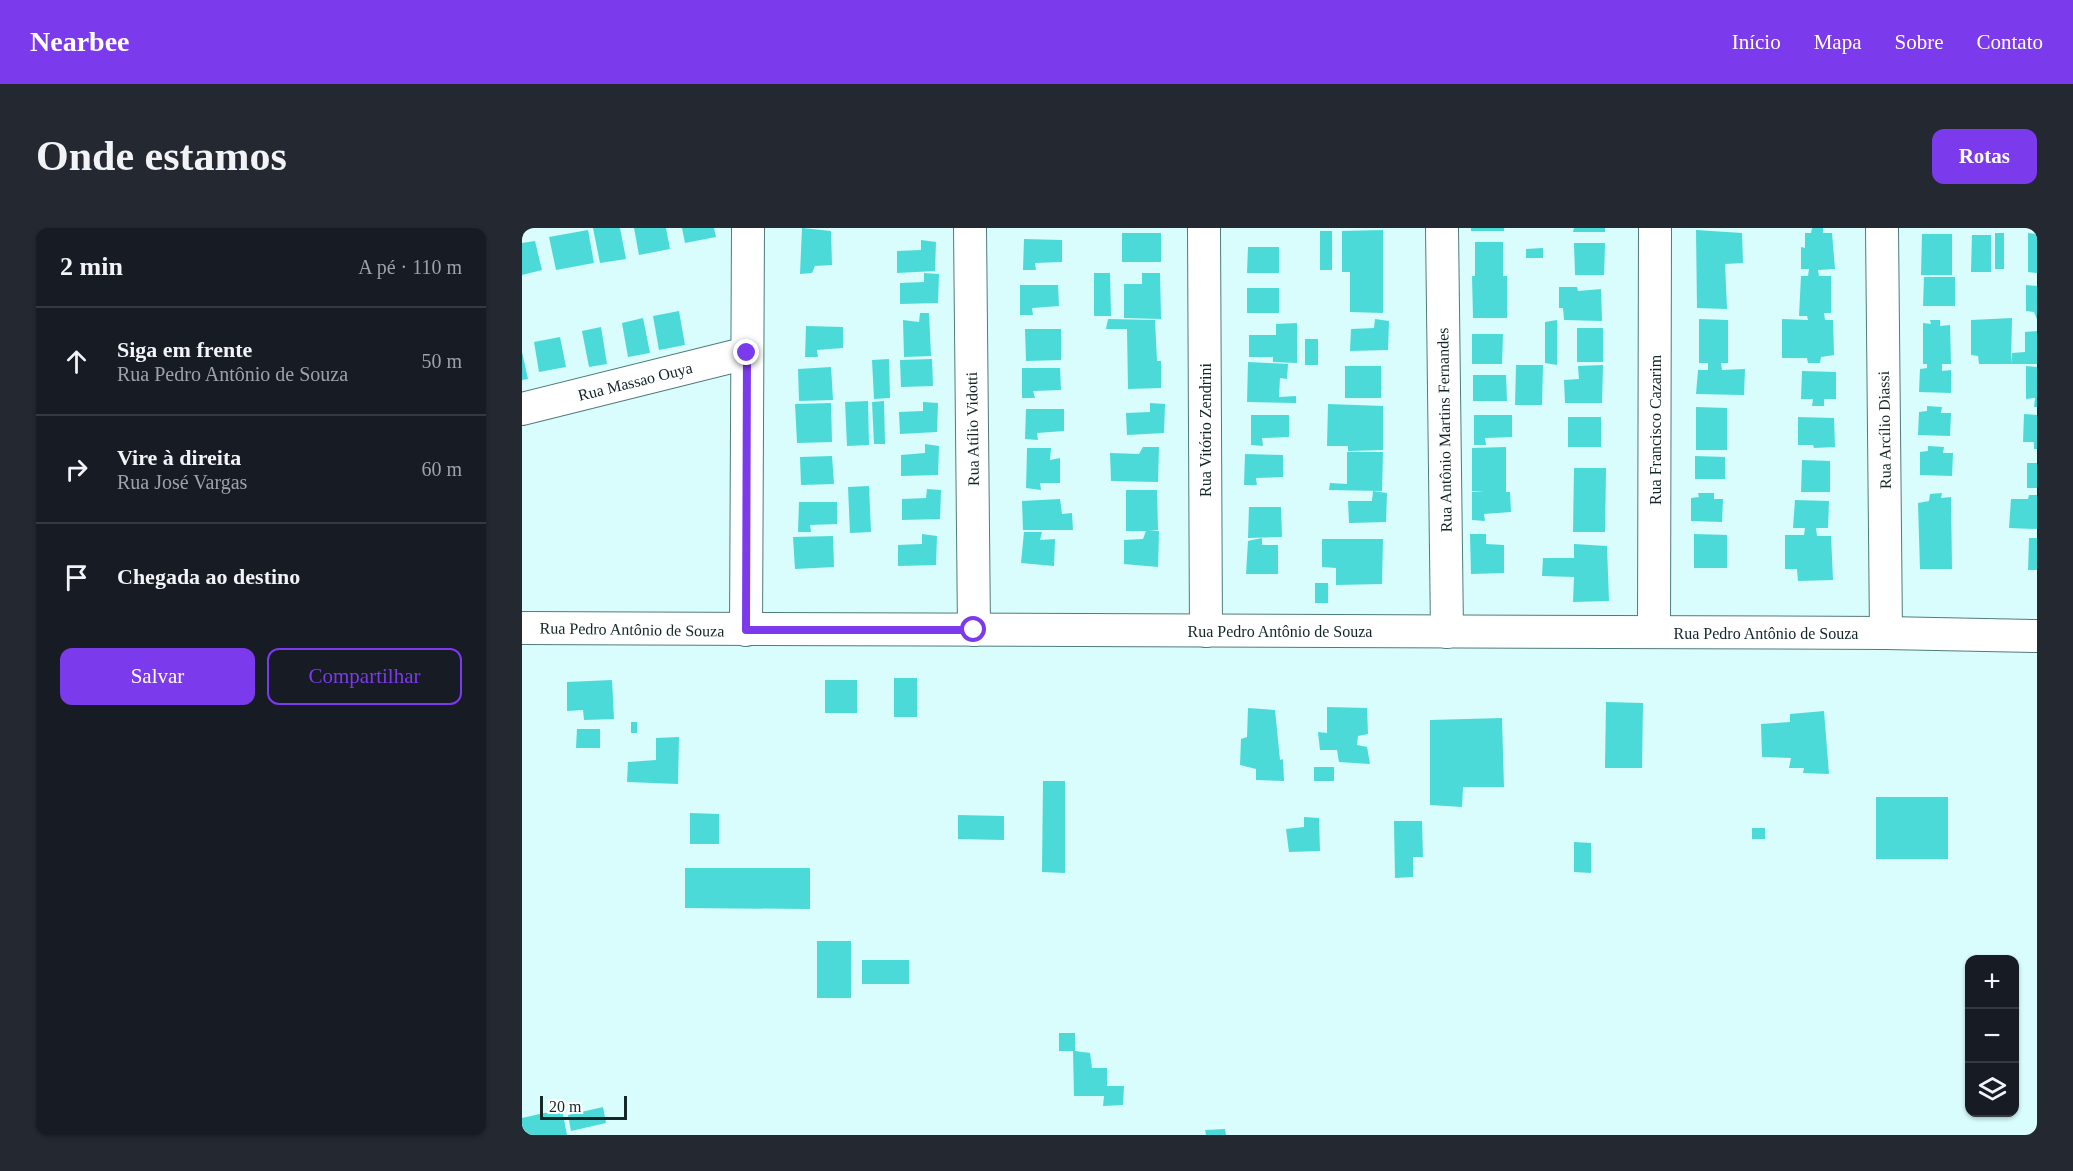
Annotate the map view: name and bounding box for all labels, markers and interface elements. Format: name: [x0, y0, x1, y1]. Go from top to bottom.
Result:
text: Nearbee: [30, 26, 130, 57]
text: Início: [1732, 30, 1781, 54]
text: Mapa: [1814, 30, 1862, 54]
text: Sobre: [1895, 30, 1944, 54]
text: Contato: [1977, 30, 2043, 54]
button: Rotas: [1932, 129, 2037, 184]
text: Onde estamos: [36, 133, 287, 179]
text: 2 min: [60, 252, 123, 281]
text: A pé · 110 m: [358, 256, 462, 278]
street label: Rua Antônio Martins Fernandes: [1434, 327, 1455, 533]
text: Siga em frente: [117, 337, 252, 362]
route end: [733, 339, 759, 365]
icon: ahead: [60, 345, 93, 378]
text: 50 m: [421, 350, 462, 372]
street label: Rua Francisco Cazarim: [1647, 354, 1664, 505]
street label: Rua Massao Ouya: [576, 359, 694, 405]
text: Rua Pedro Antônio de Souza: [117, 363, 348, 385]
street label: Rua Vitório Zendrini: [1197, 363, 1214, 497]
street label: Rua Arcílio Diassi: [1875, 370, 1894, 489]
street label: Rua Atílio Vidotti: [963, 371, 982, 486]
text: Vire à direita: [117, 445, 241, 470]
icon: right: [60, 453, 93, 486]
text: 60 m: [421, 458, 462, 480]
text: Rua José Vargas: [117, 471, 247, 493]
icon: arrive: [60, 561, 93, 594]
text: Chegada ao destino: [117, 564, 300, 589]
route start: [960, 616, 986, 642]
street label: Rua Pedro Antônio de Souza: [539, 619, 725, 640]
street label: Rua Pedro Antônio de Souza: [1188, 623, 1372, 640]
street label: Rua Pedro Antônio de Souza: [1674, 625, 1858, 642]
button: Salvar: [60, 648, 255, 705]
button: Compartilhar: [267, 648, 462, 705]
map controls: [1965, 955, 2019, 1117]
button: +: [1965, 955, 2019, 1009]
button: −: [1965, 1009, 2019, 1063]
button: layers: [1965, 1063, 2019, 1117]
scale bar: [540, 1093, 627, 1120]
text: 20 m: [549, 1098, 581, 1115]

